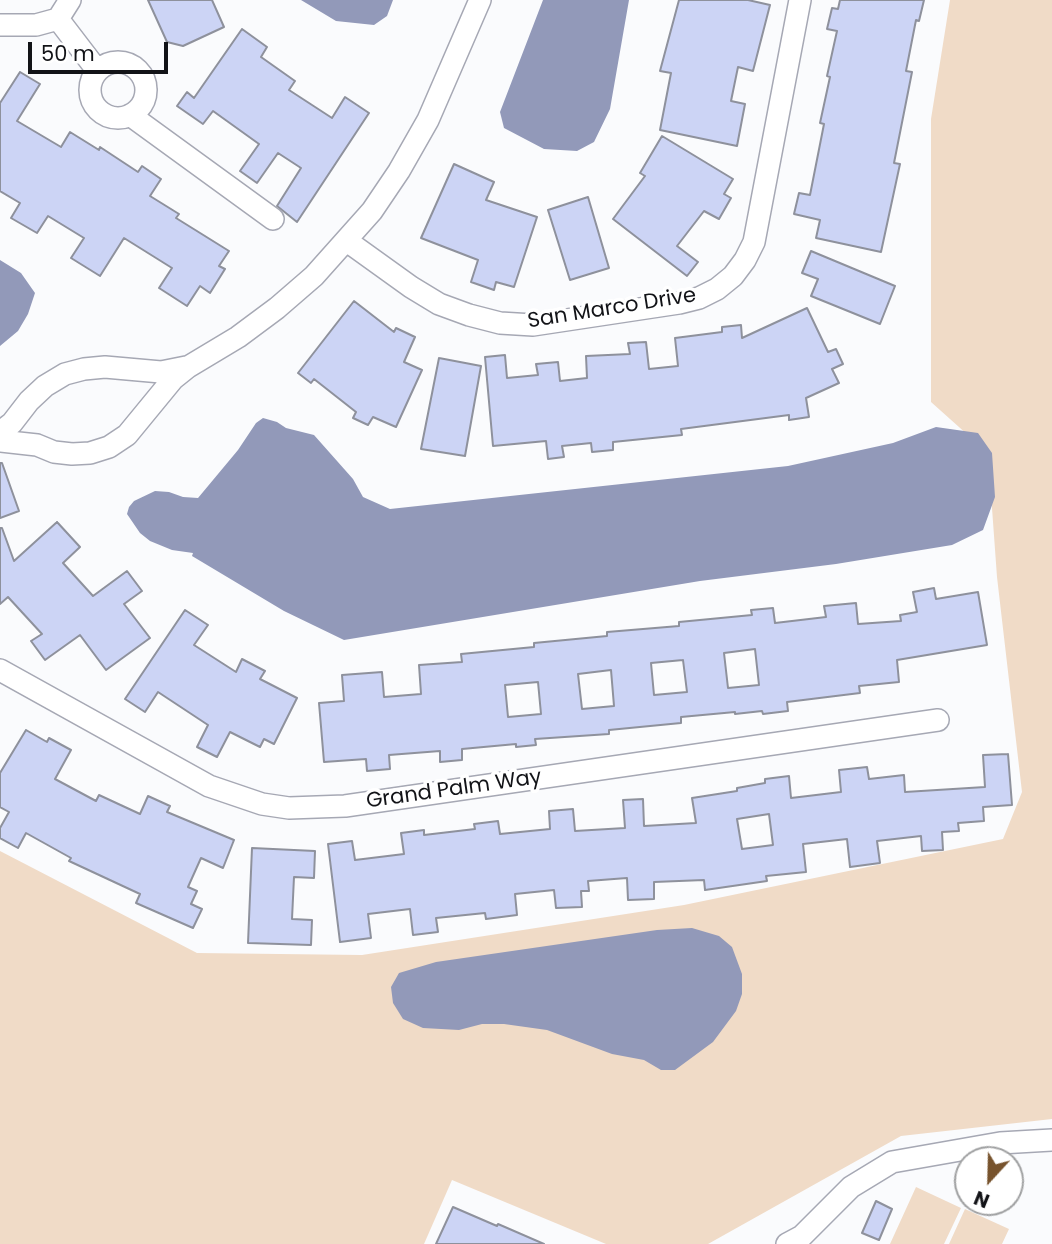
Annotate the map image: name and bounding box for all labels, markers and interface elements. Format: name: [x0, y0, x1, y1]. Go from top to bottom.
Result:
scale bar: [32, 28, 172, 72]
text: 50 m: [41, 39, 95, 68]
street label: San Marco Drive: [526, 283, 698, 335]
street label: Grand Palm Way: [365, 765, 543, 815]
north arrow: [954, 1146, 1024, 1216]
text: N: [970, 1184, 993, 1214]

